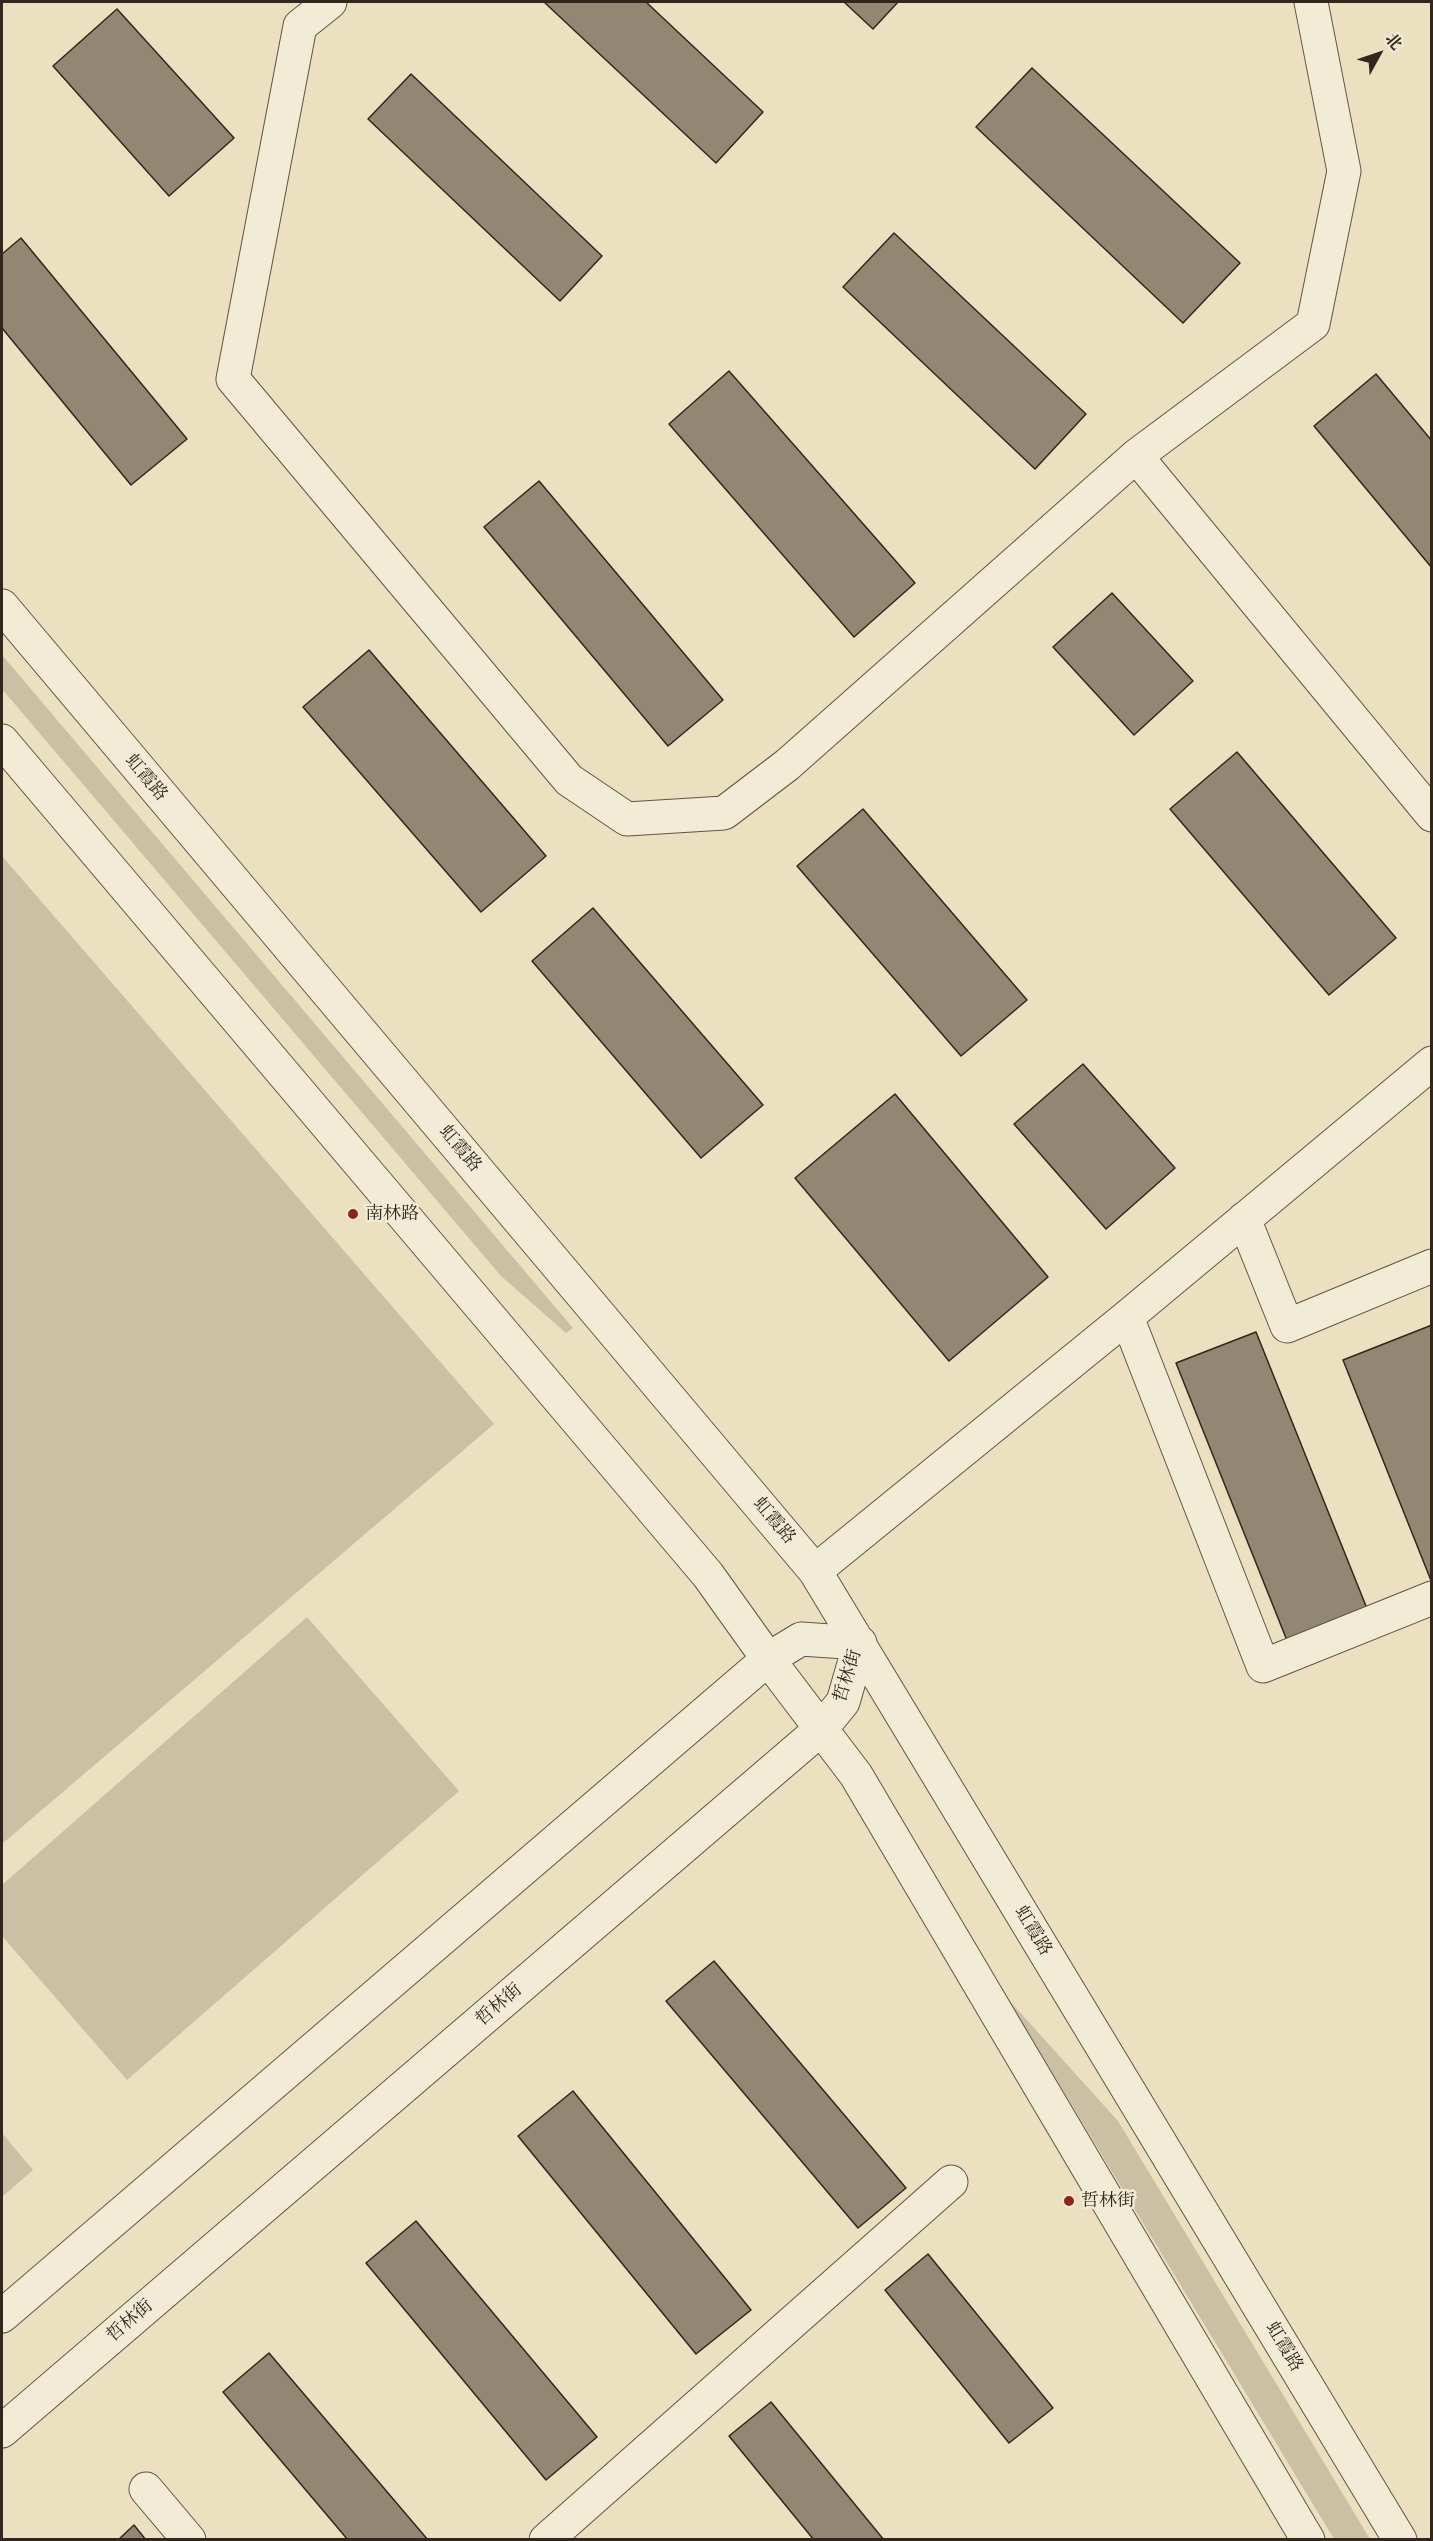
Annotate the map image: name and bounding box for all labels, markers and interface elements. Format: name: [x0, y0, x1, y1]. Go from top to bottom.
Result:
north arrow: [1349, 24, 1409, 84]
text: 北: [1382, 31, 1404, 54]
street label: 虹霞路: [120, 750, 172, 806]
street label: 虹霞路: [434, 1121, 486, 1177]
place label: 南林路: [365, 1203, 419, 1225]
marker: 南林路: [346, 1207, 360, 1221]
street label: 虹霞路: [748, 1493, 800, 1549]
street label: 哲林街: [830, 1647, 866, 1705]
street label: 虹霞路: [1010, 1902, 1056, 1960]
street label: 哲林街: [472, 1979, 526, 2031]
place label: 哲林街: [1081, 2190, 1135, 2212]
marker: 哲林街: [1062, 2194, 1076, 2208]
street label: 哲林街: [103, 2295, 157, 2347]
street label: 虹霞路: [1261, 2318, 1307, 2376]

